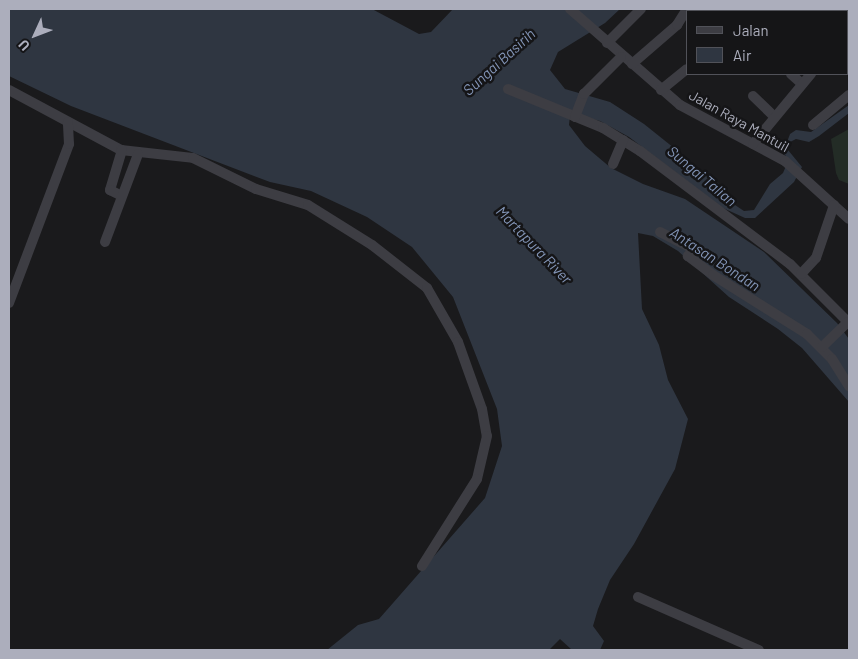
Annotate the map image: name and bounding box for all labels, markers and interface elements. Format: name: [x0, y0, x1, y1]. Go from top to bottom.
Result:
north arrow: [10, 10, 60, 60]
legend: [686, 10, 848, 75]
text: Jalan: [733, 21, 769, 39]
water label: Sungai Basirih: [459, 25, 539, 99]
text: U: [14, 37, 33, 55]
text: Air: [733, 46, 751, 64]
street label: Jalan Raya Mantuil: [686, 87, 792, 155]
water label: Sungai Talian: [664, 142, 740, 210]
water label: Martapura River: [492, 202, 576, 288]
water label: Antasan Bondan: [666, 223, 764, 295]

